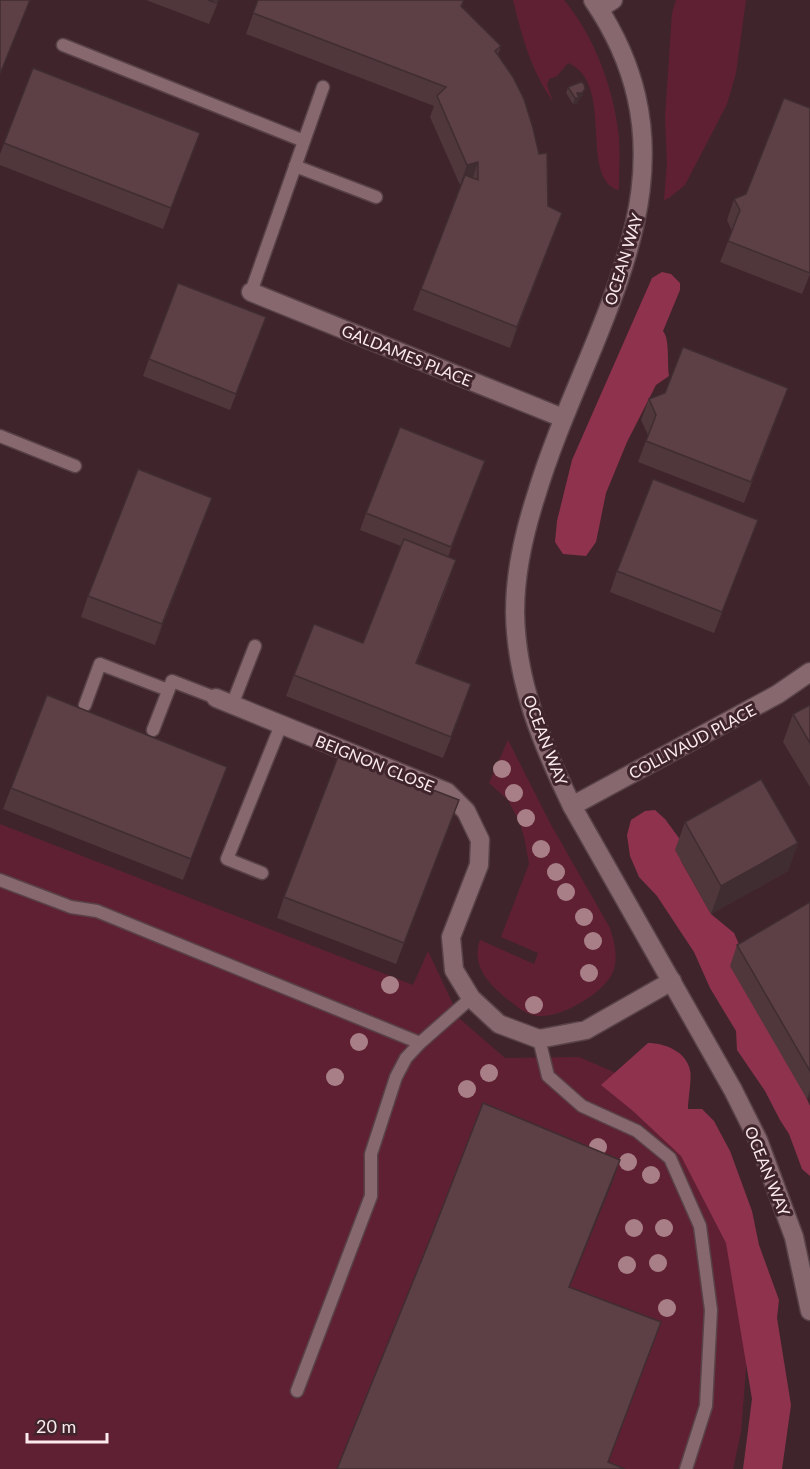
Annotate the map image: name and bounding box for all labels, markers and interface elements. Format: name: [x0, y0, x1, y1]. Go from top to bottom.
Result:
street label: OCEAN WAY: [600, 211, 646, 307]
street label: GALDAMES PLACE: [339, 320, 475, 390]
street label: OCEAN WAY: [520, 692, 572, 788]
street label: COLLIVAUD PLACE: [625, 700, 759, 782]
street label: BEIGNON CLOSE: [313, 731, 437, 795]
street label: OCEAN WAY: [741, 1123, 795, 1219]
scale bar: [27, 1406, 106, 1444]
text: 20 m: [36, 1415, 76, 1437]

